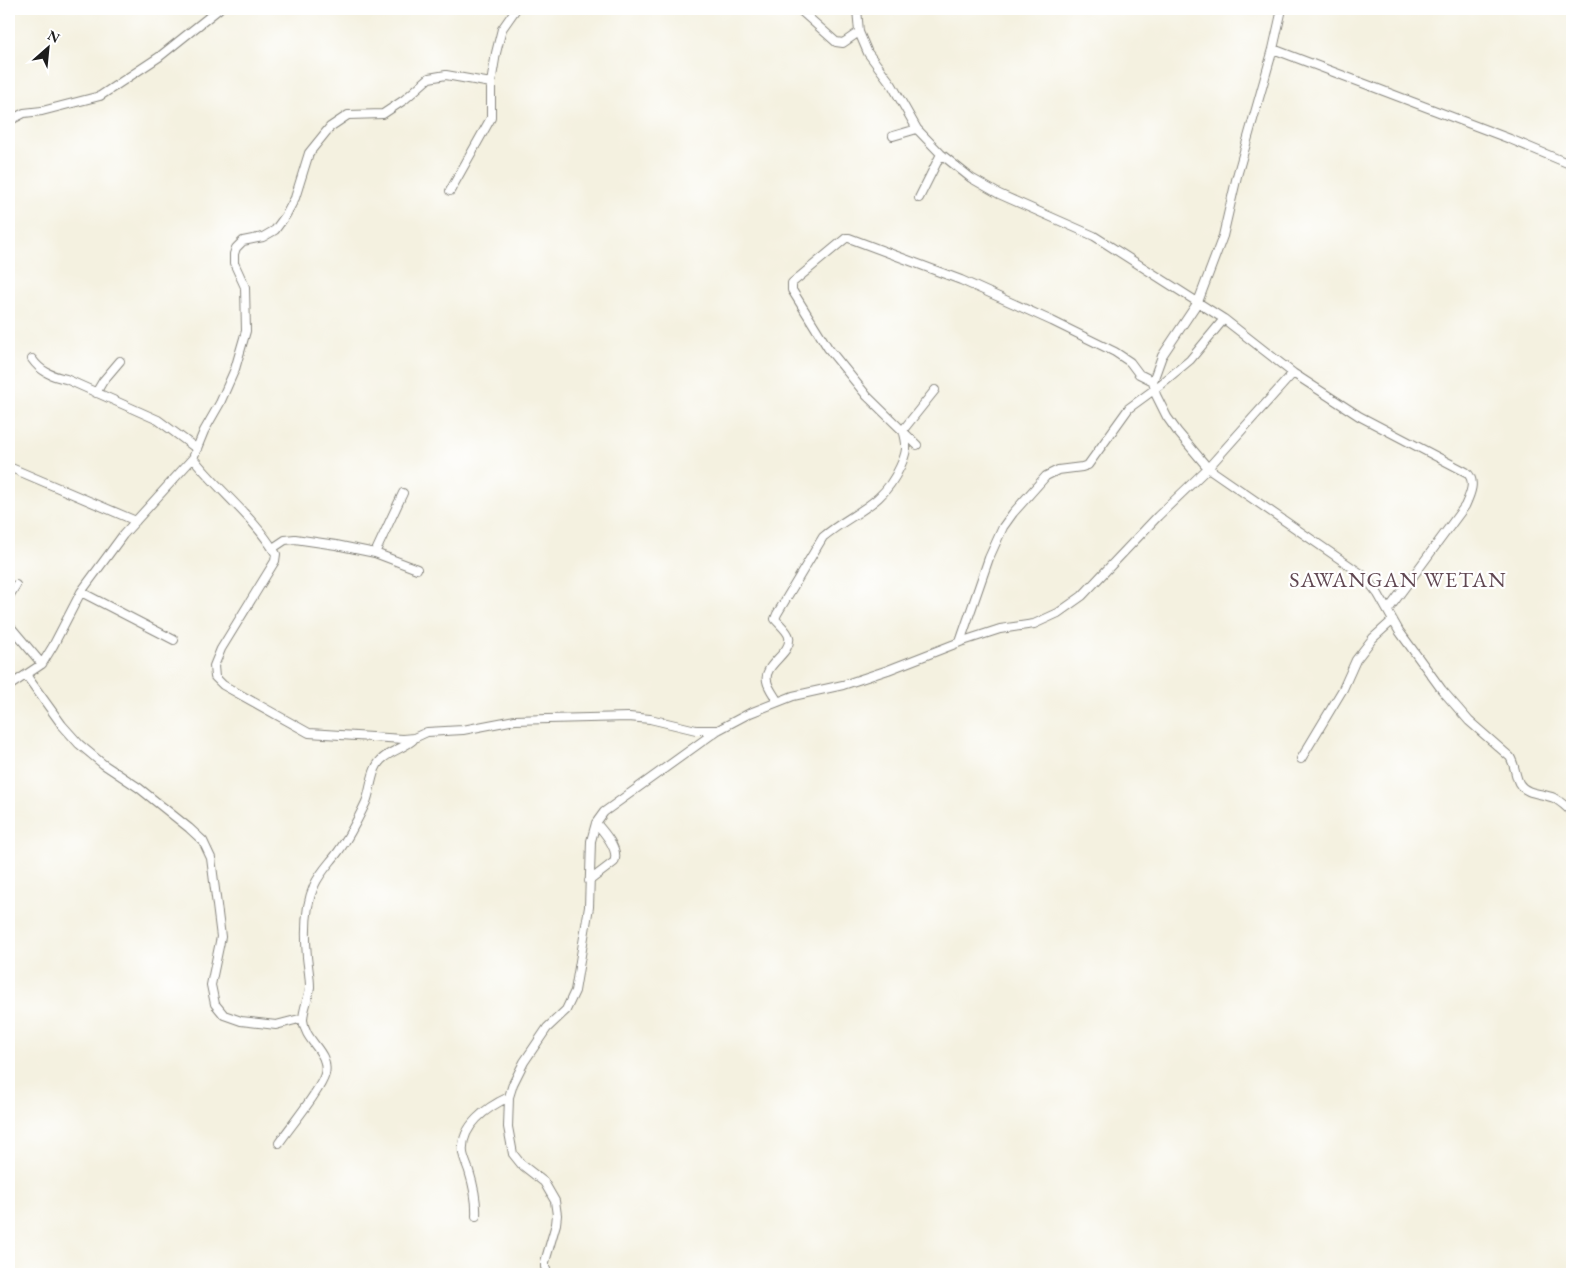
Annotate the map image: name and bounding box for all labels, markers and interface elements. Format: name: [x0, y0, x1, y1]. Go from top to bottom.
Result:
north arrow: [22, 22, 72, 72]
text: N: [45, 26, 64, 47]
district label: SAWANGAN WETAN: [1289, 565, 1507, 594]

